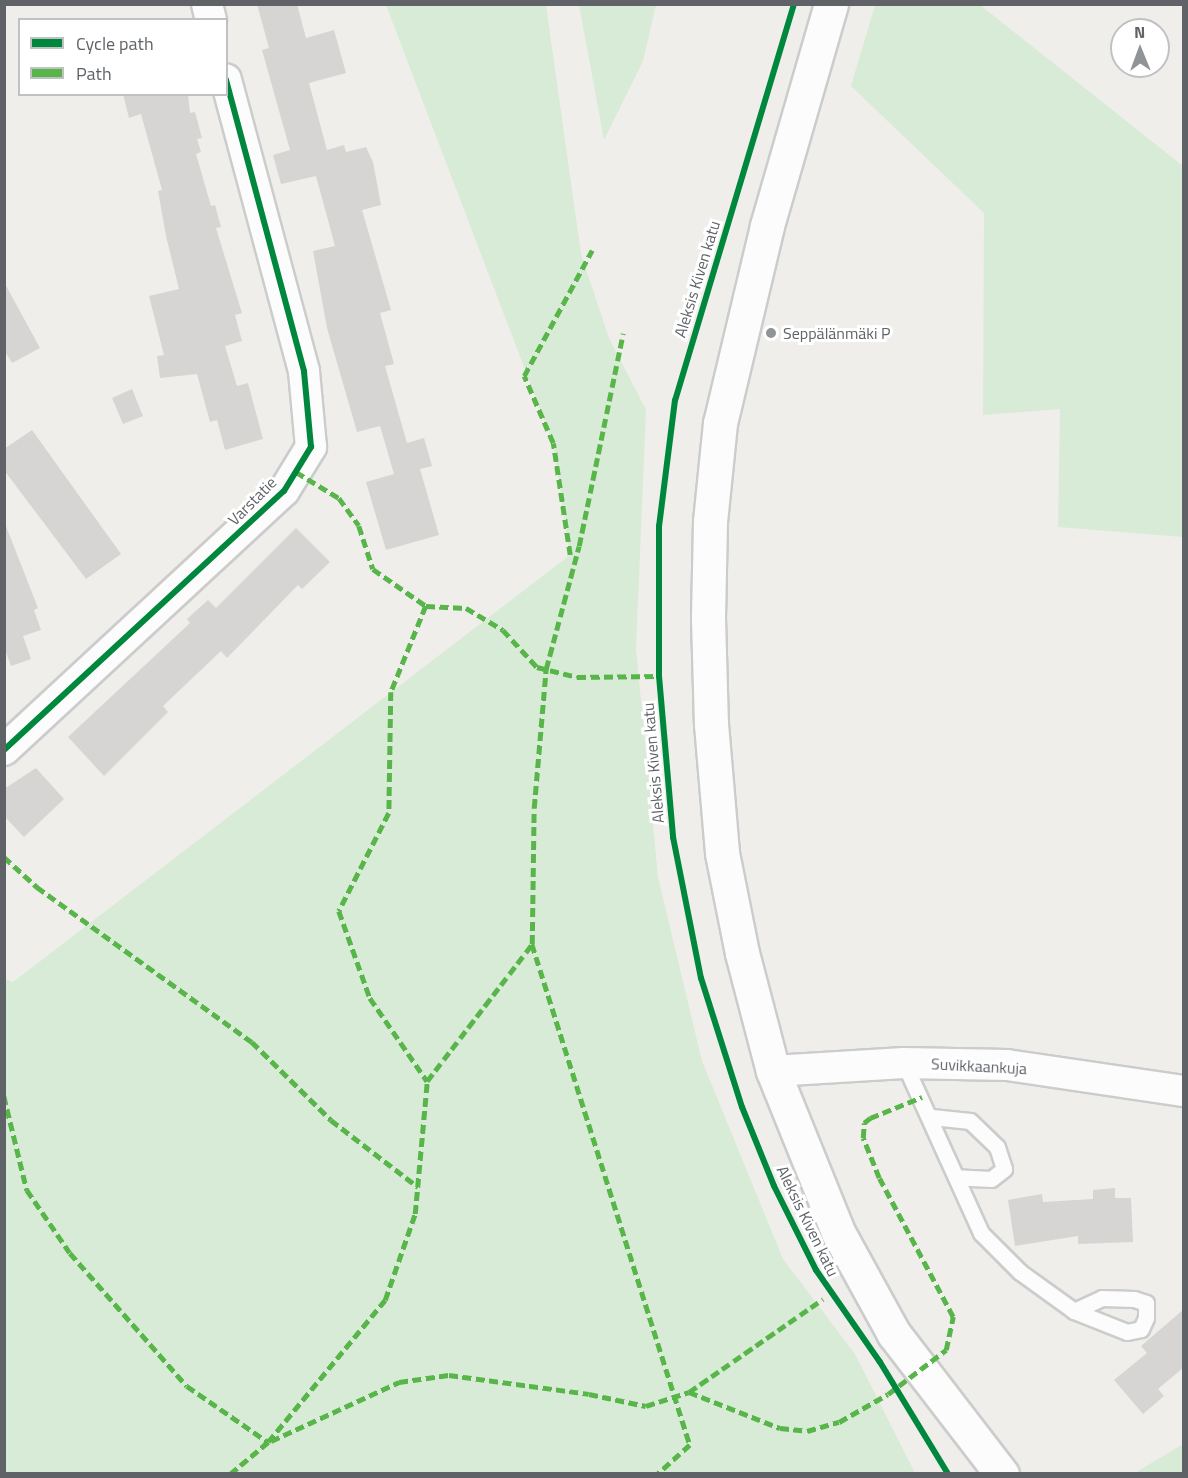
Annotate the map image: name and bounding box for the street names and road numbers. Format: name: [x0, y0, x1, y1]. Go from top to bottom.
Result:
street label: Aleksis Kiven katu: [670, 218, 724, 340]
street label: Varstatie: [224, 473, 280, 529]
street label: Aleksis Kiven katu: [638, 702, 668, 824]
street label: Suvikkaankuja: [931, 1054, 1027, 1078]
street label: Aleksis Kiven katu: [773, 1162, 843, 1280]

